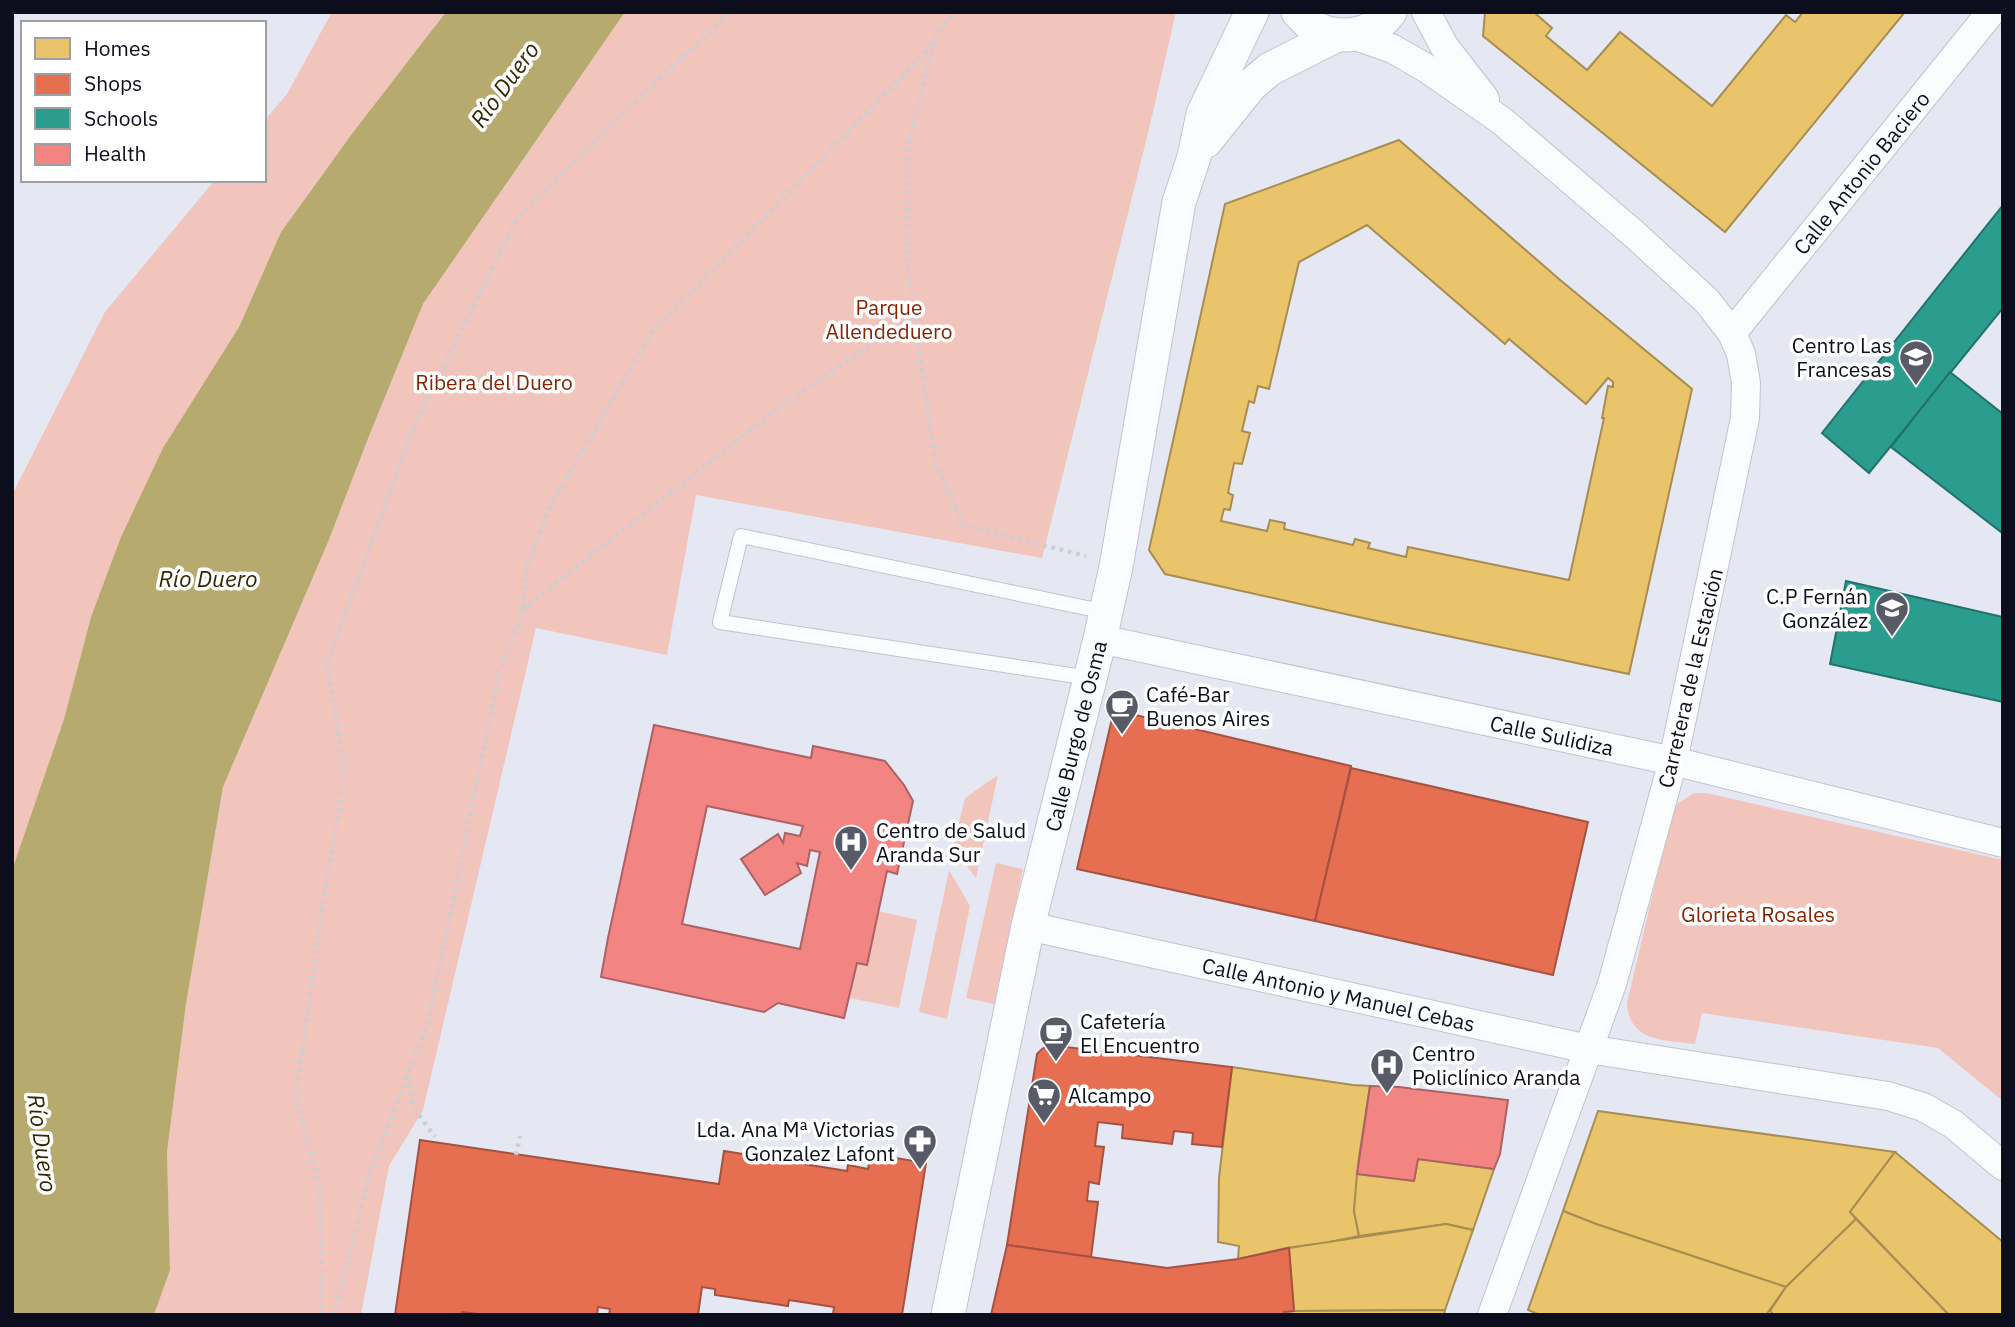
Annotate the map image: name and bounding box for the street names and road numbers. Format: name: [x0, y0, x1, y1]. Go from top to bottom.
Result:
street label: Calle Antonio Baciero: [1787, 85, 1936, 260]
street label: Carretera de la Estación: [1651, 565, 1729, 791]
street label: Calle Burgo de Osma: [1038, 638, 1113, 835]
street label: Calle Sulidiza: [1488, 708, 1616, 762]
street label: Calle Antonio y Manuel Cebas: [1200, 951, 1478, 1038]

